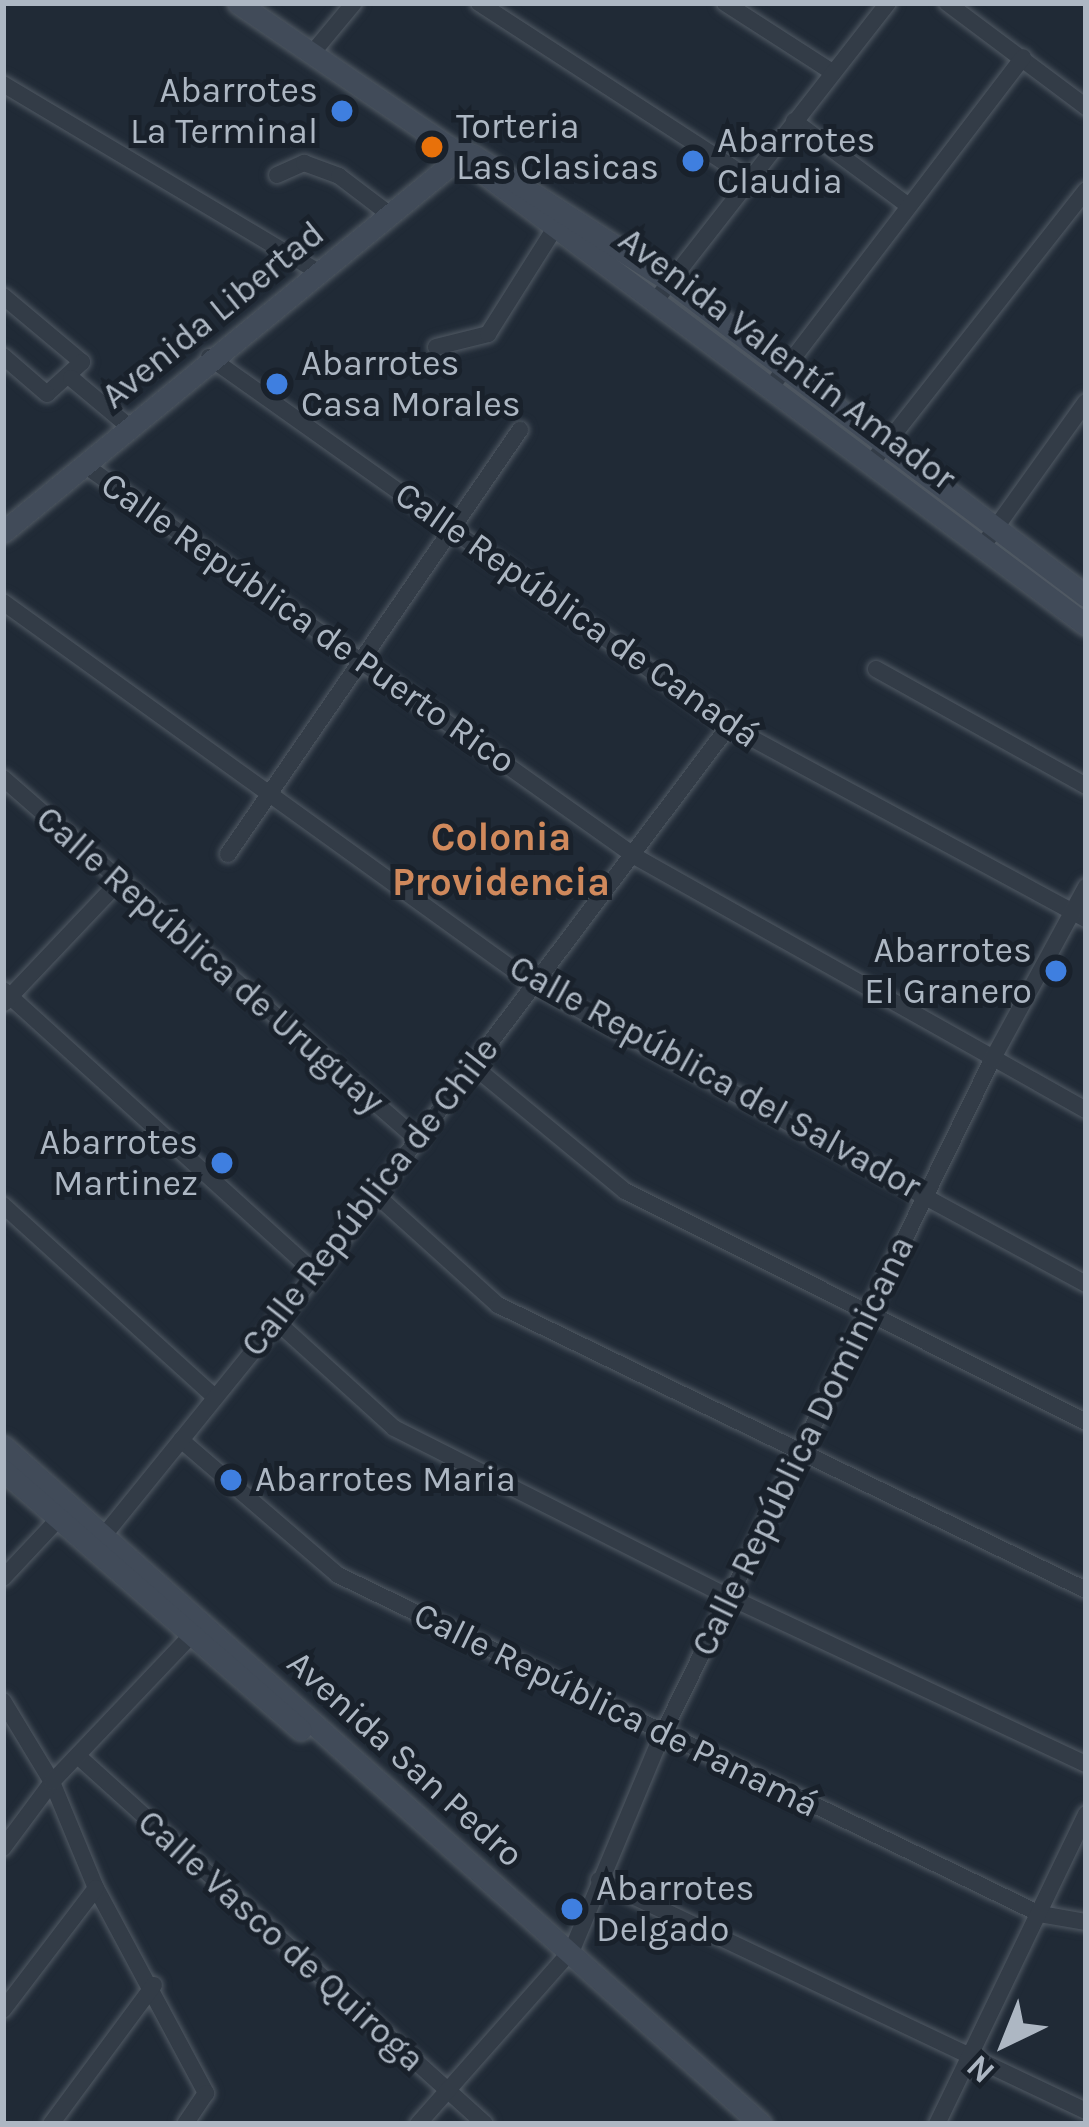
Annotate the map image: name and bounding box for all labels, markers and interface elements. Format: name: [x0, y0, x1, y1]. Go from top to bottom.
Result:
place label: Abarrotes La Terminal: [130, 68, 318, 153]
marker: Abarrotes La Terminal: [329, 98, 355, 124]
place label: Torteria Las Clasicas: [456, 104, 659, 189]
place label: Abarrotes Claudia: [717, 118, 875, 203]
marker: Torteria Las Clasicas: [419, 134, 445, 160]
marker: Abarrotes Claudia: [680, 148, 706, 174]
street label: Avenida Libertad: [93, 212, 333, 418]
street label: Avenida Valentín Amador: [610, 218, 964, 500]
place label: Abarrotes Casa Morales: [301, 341, 521, 426]
marker: Abarrotes Casa Morales: [264, 371, 290, 397]
street label: Calle República de Puerto Rico: [92, 463, 524, 783]
street label: Calle República de Canadá: [387, 473, 767, 757]
street label: Calle República de Uruguay: [27, 797, 393, 1123]
district label: Colonia Providencia: [392, 815, 610, 906]
place label: Abarrotes El Granero: [864, 928, 1032, 1013]
street label: Calle República del Salvador: [502, 946, 928, 1208]
marker: Abarrotes El Granero: [1043, 958, 1069, 984]
street label: Calle República de Chile: [232, 1029, 508, 1365]
place label: Abarrotes Martinez: [40, 1120, 198, 1205]
marker: Abarrotes Martinez: [209, 1150, 235, 1176]
street label: Calle República Dominicana: [682, 1229, 924, 1663]
place label: Abarrotes Maria: [255, 1458, 516, 1502]
marker: Abarrotes Maria: [218, 1467, 244, 1493]
street label: Calle República de Panamá: [407, 1593, 825, 1827]
street label: Avenida San Pedro: [278, 1642, 532, 1876]
street label: Calle Vasco de Quiroga: [129, 1801, 433, 2081]
place label: Abarrotes Delgado: [596, 1866, 754, 1951]
marker: Abarrotes Delgado: [559, 1896, 585, 1922]
north arrow: [945, 1983, 1065, 2103]
text: N: [959, 2047, 1002, 2091]

